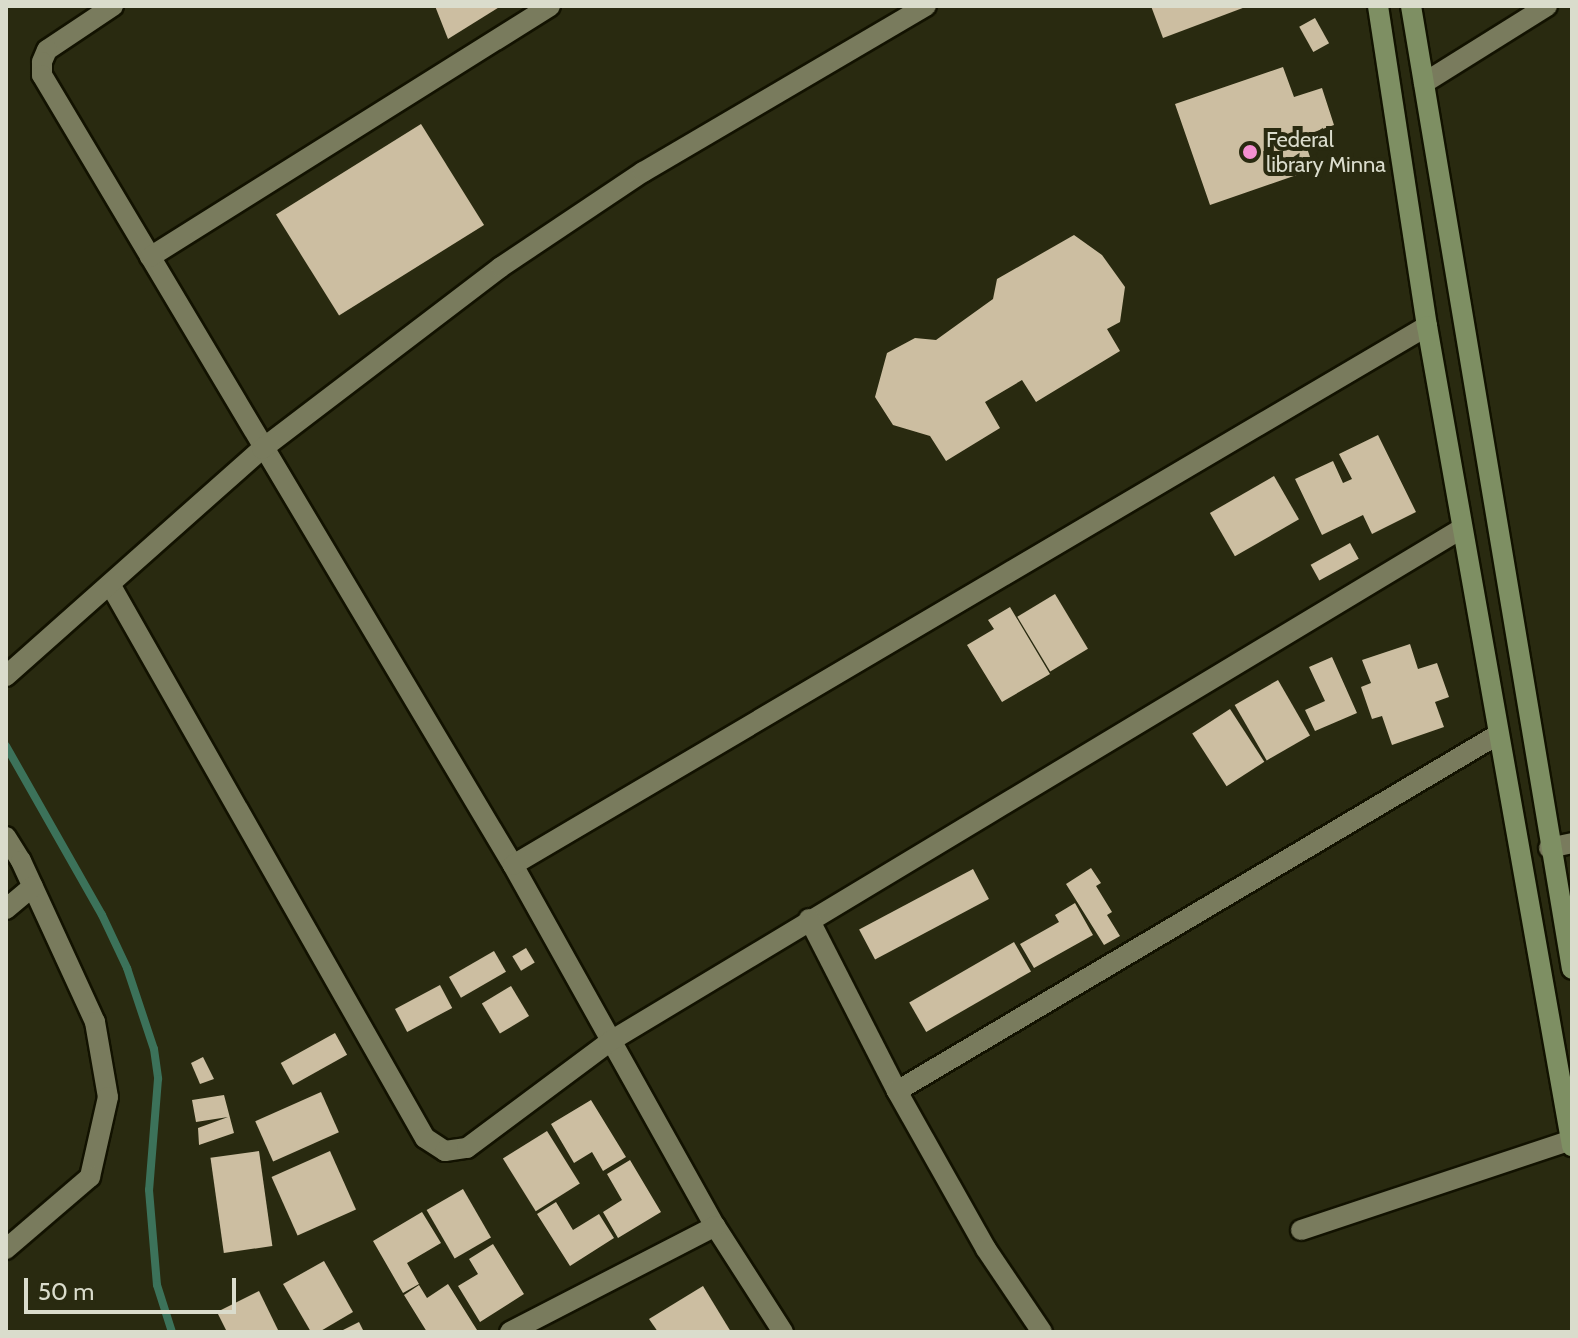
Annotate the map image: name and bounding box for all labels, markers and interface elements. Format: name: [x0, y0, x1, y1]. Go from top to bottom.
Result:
place label: Federal library Minna: [1266, 126, 1386, 178]
marker: Federal library Minna: [1241, 143, 1259, 161]
scale bar: [28, 1262, 240, 1312]
text: 50 m: [38, 1277, 94, 1306]

